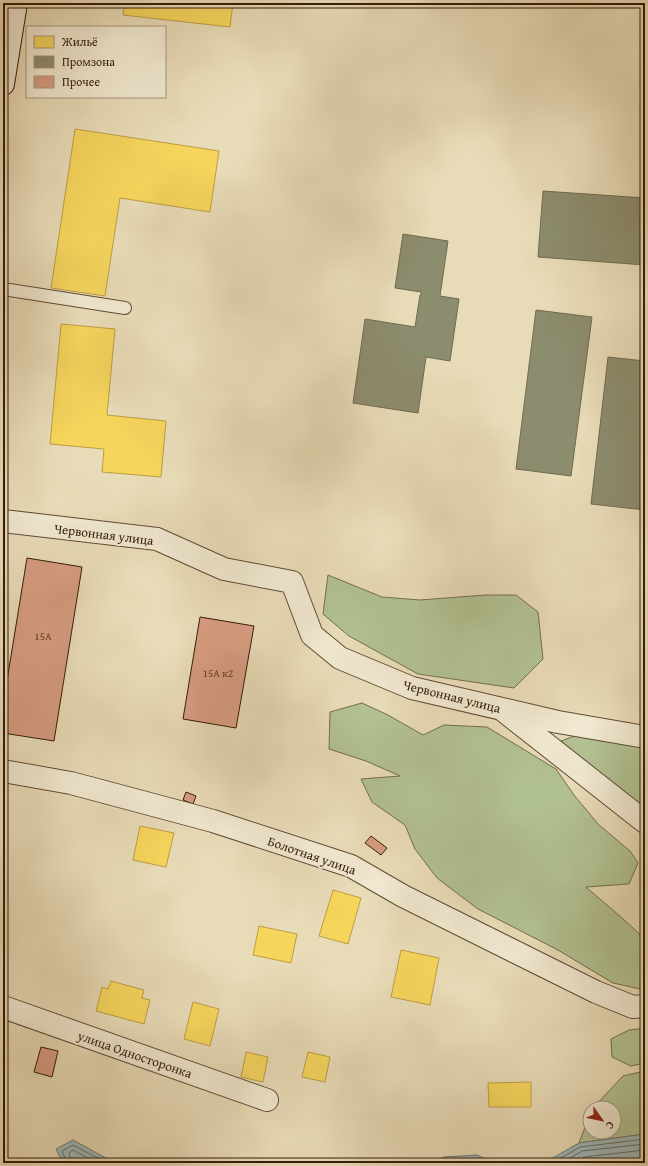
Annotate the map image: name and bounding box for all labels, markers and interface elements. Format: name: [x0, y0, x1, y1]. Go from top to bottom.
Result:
legend: [26, 26, 166, 98]
text: Жильё: [61, 33, 98, 50]
text: Промзона: [62, 53, 115, 70]
text: Прочее: [62, 73, 100, 90]
street label: Червонная улица: [53, 519, 155, 550]
house number: 15А: [34, 628, 52, 644]
house number: 15А к2: [203, 665, 233, 681]
street label: Червонная улица: [401, 675, 503, 718]
street label: Болотная улица: [265, 831, 359, 880]
street label: улица Односторонка: [74, 1026, 195, 1083]
north arrow: [582, 1100, 622, 1140]
text: С: [602, 1118, 619, 1132]

